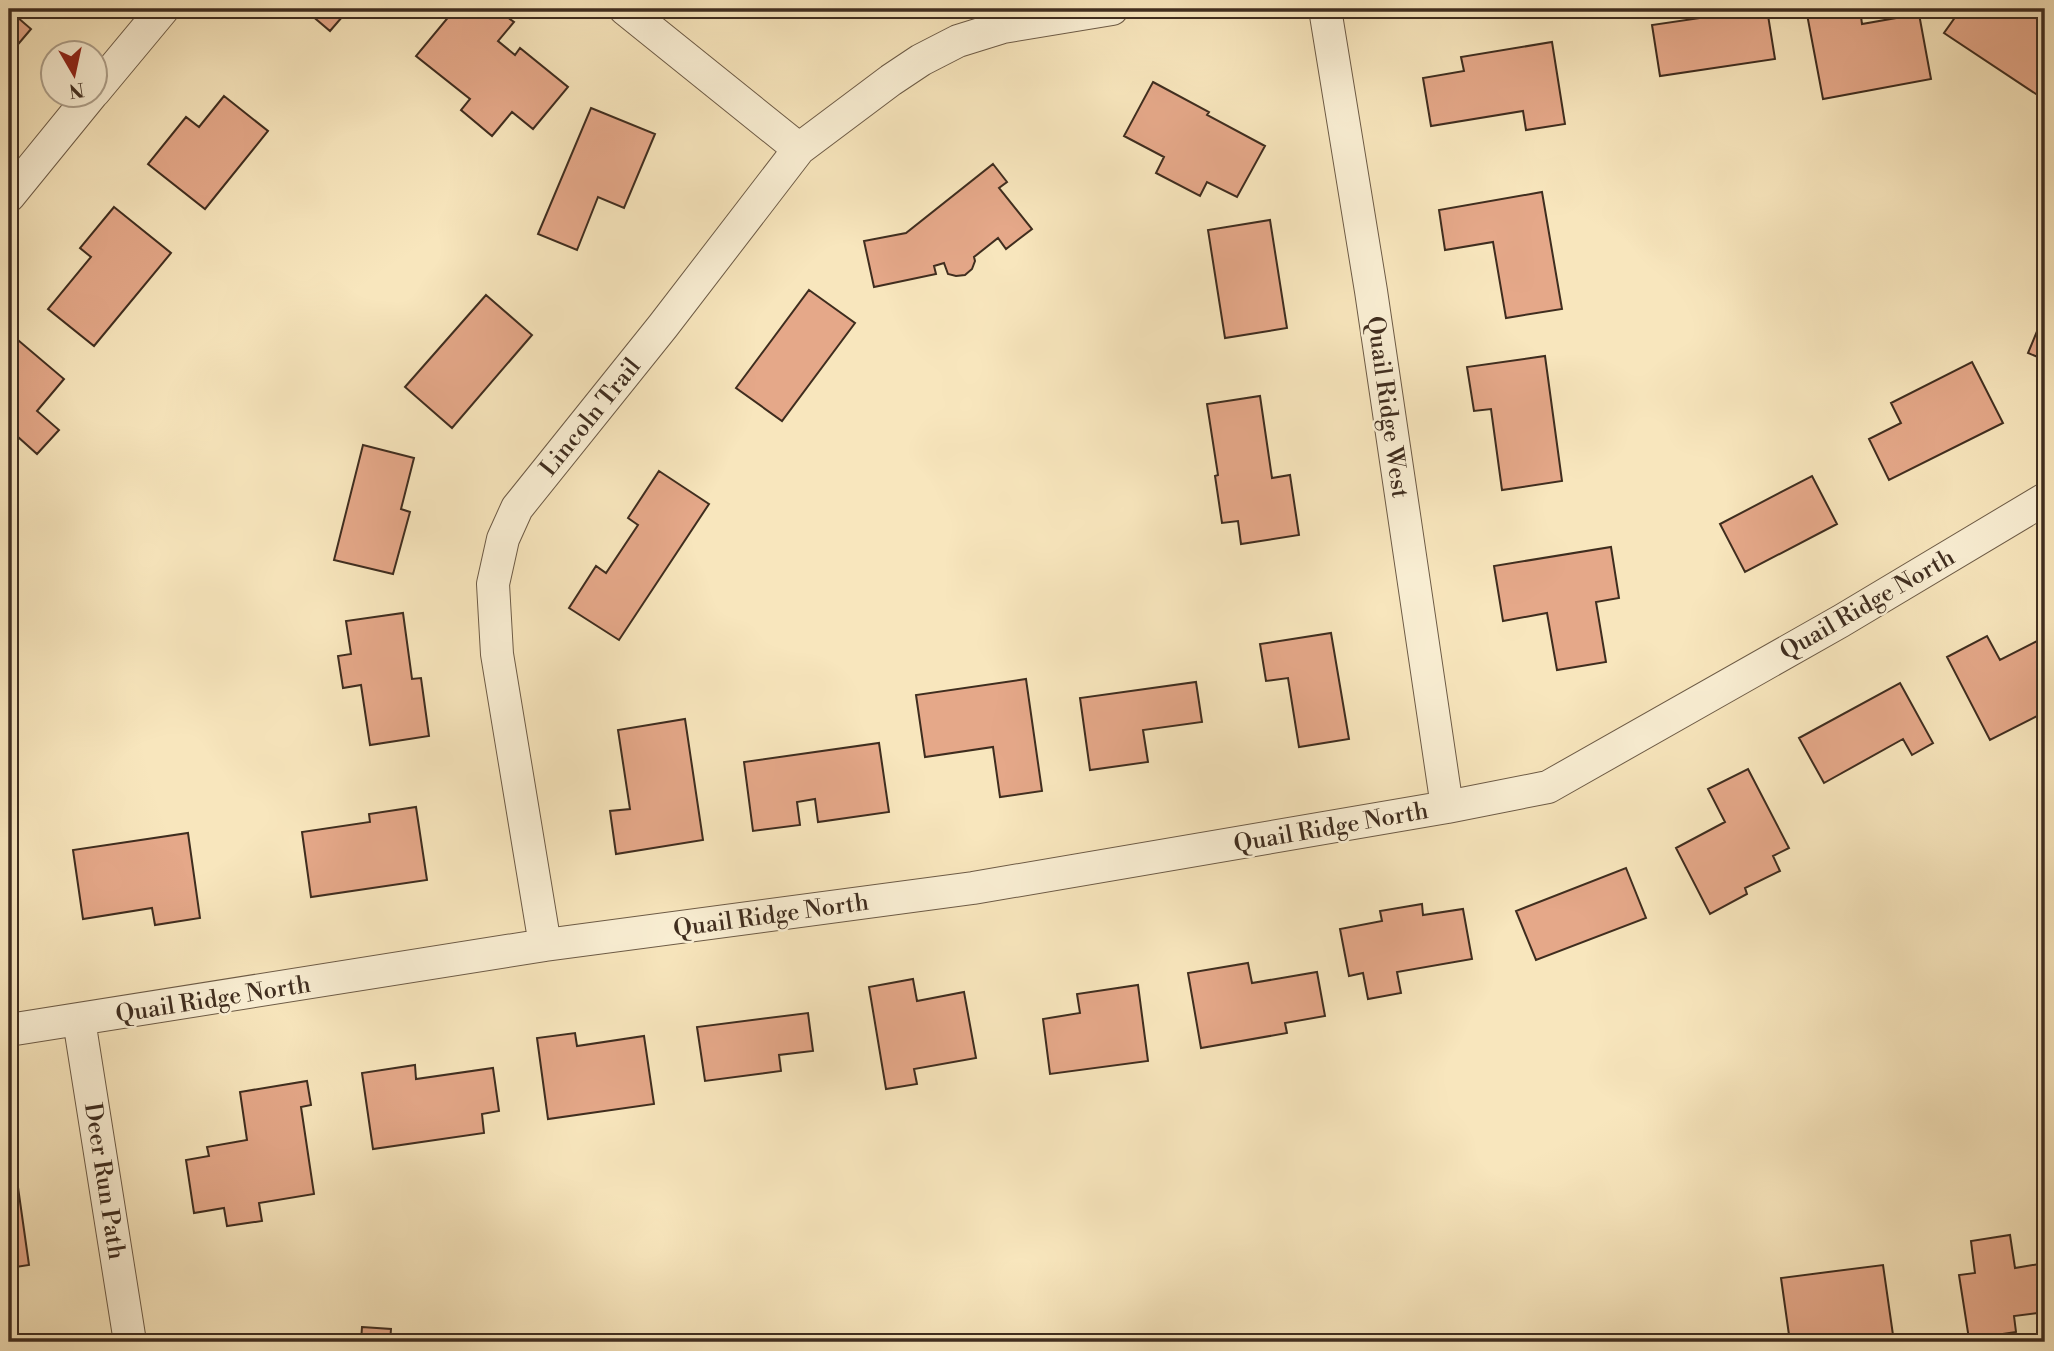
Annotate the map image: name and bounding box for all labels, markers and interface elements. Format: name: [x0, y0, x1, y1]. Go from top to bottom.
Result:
north arrow: [38, 38, 108, 108]
text: N: [67, 77, 86, 103]
street label: Quail Ridge West: [1359, 314, 1415, 501]
street label: Lincoln Trail: [534, 352, 648, 483]
street label: Quail Ridge North: [1775, 543, 1960, 667]
street label: Quail Ridge North: [1232, 796, 1431, 860]
street label: Quail Ridge North: [671, 887, 871, 945]
street label: Quail Ridge North: [113, 970, 313, 1030]
street label: Deer Run Path: [77, 1101, 131, 1262]

